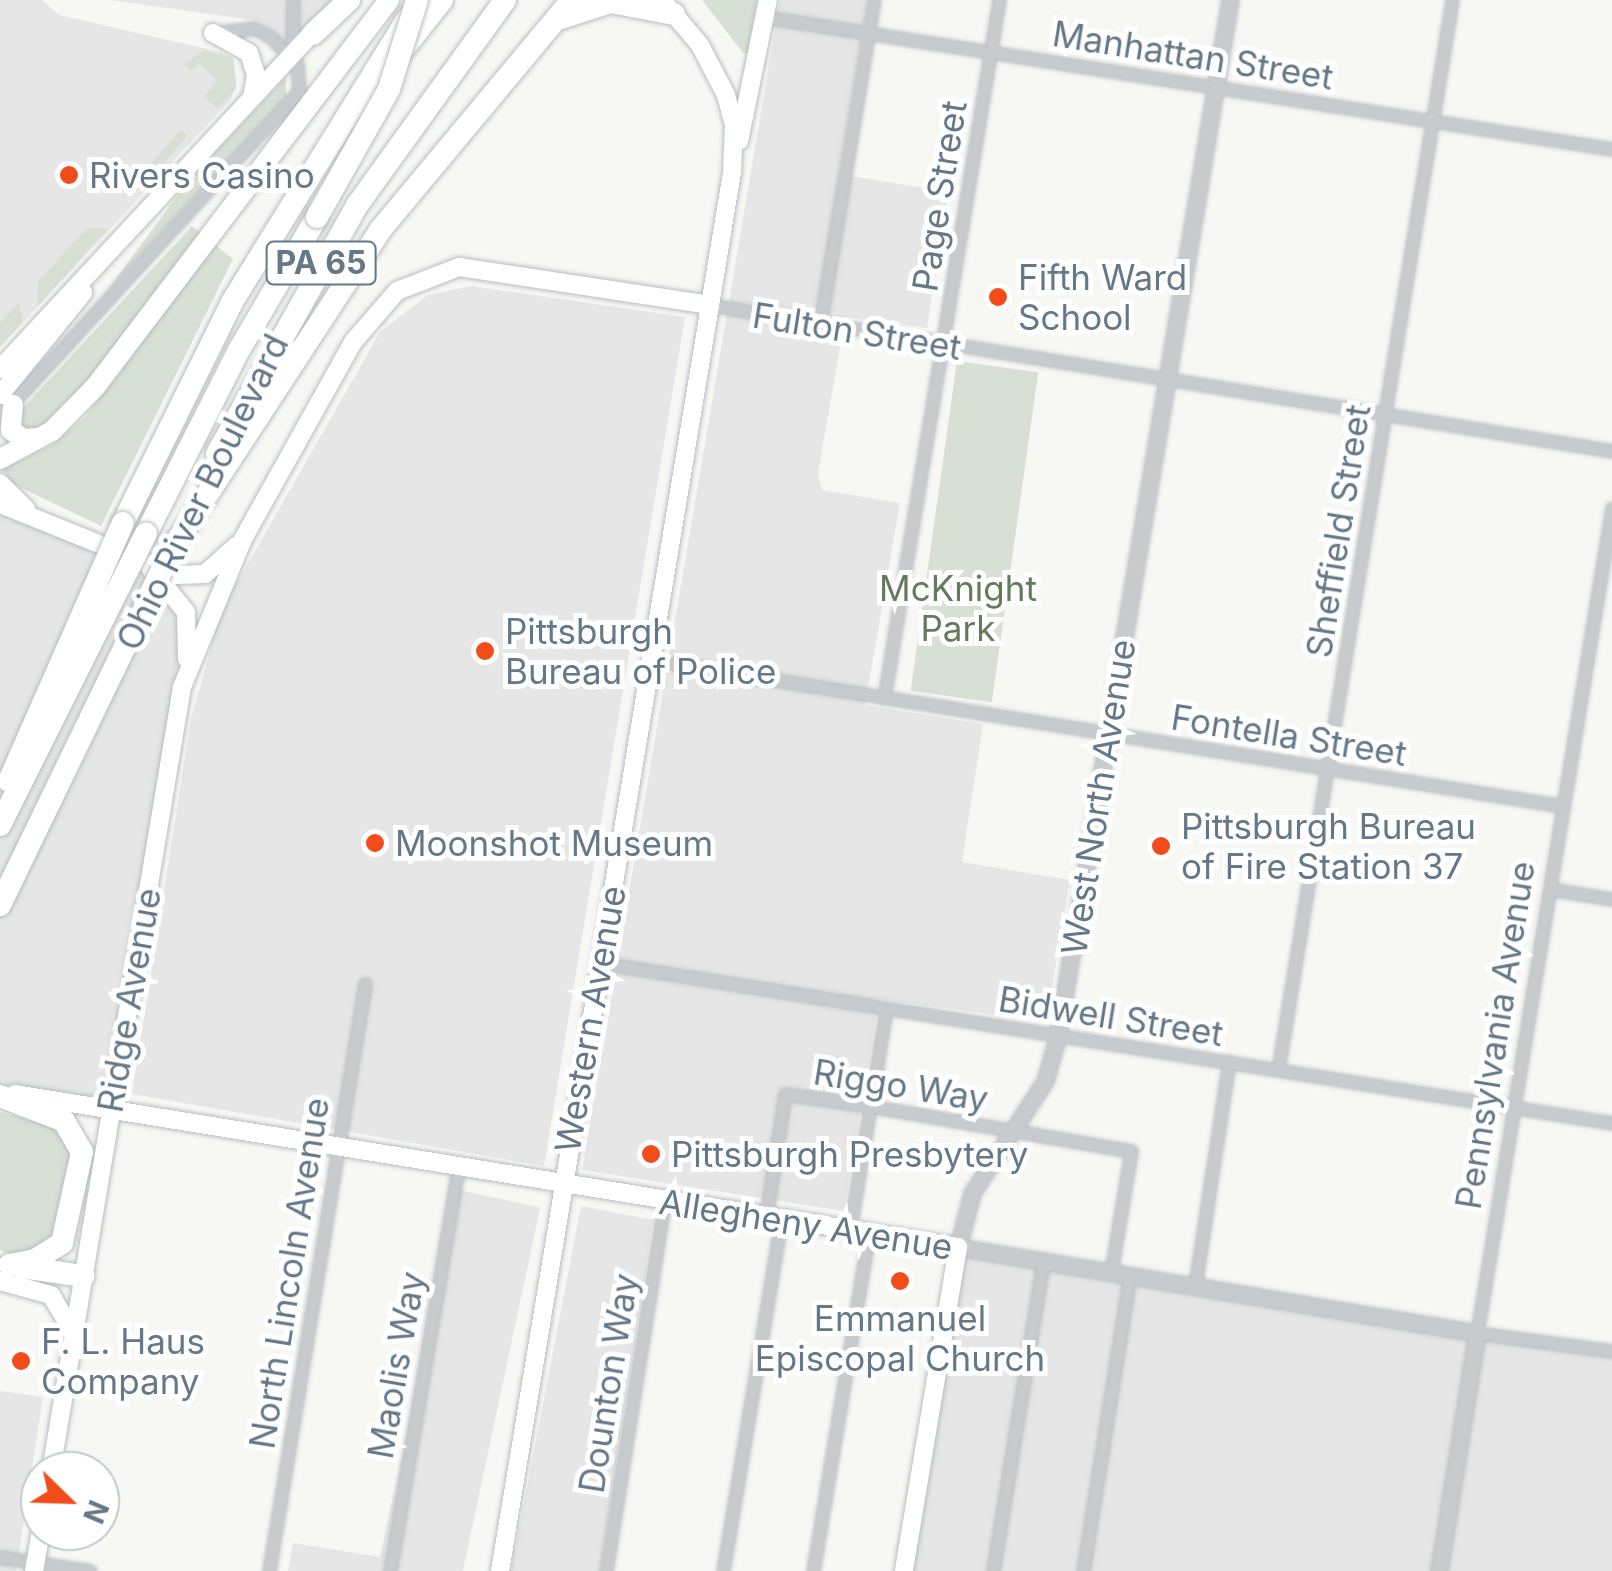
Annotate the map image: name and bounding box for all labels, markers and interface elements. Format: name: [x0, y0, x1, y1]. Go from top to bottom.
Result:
street label: Manhattan Street: [1050, 12, 1336, 98]
street label: Page Street: [903, 98, 975, 294]
place label: Rivers Casino: [89, 154, 315, 196]
marker: Rivers Casino: [58, 164, 80, 186]
road number: PA 65: [264, 236, 378, 290]
place label: Fifth Ward School: [1018, 256, 1187, 338]
marker: Fifth Ward School: [987, 286, 1009, 308]
street label: Fulton Street: [750, 294, 964, 368]
street label: Ohio River Boulevard: [107, 327, 297, 657]
street label: Sheffield Street: [1297, 402, 1379, 660]
park label: McKnight Park: [879, 567, 1037, 649]
place label: Pittsburgh Bureau of Police: [505, 610, 776, 692]
street label: West North Avenue: [1052, 636, 1144, 958]
marker: Pittsburgh Bureau of Police: [474, 640, 496, 662]
street label: Fontella Street: [1168, 696, 1410, 774]
place label: Pittsburgh Bureau of Fire Station 37: [1181, 805, 1476, 887]
place label: Moonshot Museum: [395, 822, 713, 864]
marker: Moonshot Museum: [364, 832, 386, 854]
marker: Pittsburgh Bureau of Fire Station 37: [1150, 835, 1172, 857]
street label: Pennsylvania Avenue: [1447, 858, 1543, 1212]
street label: Western Avenue: [546, 882, 634, 1156]
street label: Ridge Avenue: [89, 885, 169, 1115]
street label: Bidwell Street: [996, 978, 1226, 1054]
street label: Riggo Way: [811, 1050, 991, 1120]
street label: North Lincoln Avenue: [240, 1094, 338, 1452]
place label: Pittsburgh Presbytery: [671, 1133, 1028, 1175]
marker: Pittsburgh Presbytery: [640, 1143, 662, 1165]
street label: Allegheny Avenue: [656, 1180, 956, 1268]
street label: Maolis Way: [359, 1268, 433, 1462]
street label: Dounton Way: [570, 1270, 646, 1496]
marker: Emmanuel Episcopal Church: [889, 1270, 911, 1292]
place label: Emmanuel Episcopal Church: [755, 1297, 1045, 1379]
place label: F. L. Haus Company: [41, 1320, 205, 1402]
marker: F. L. Haus Company: [10, 1350, 32, 1372]
north arrow: [20, 1451, 120, 1551]
text: N: [76, 1495, 116, 1528]

